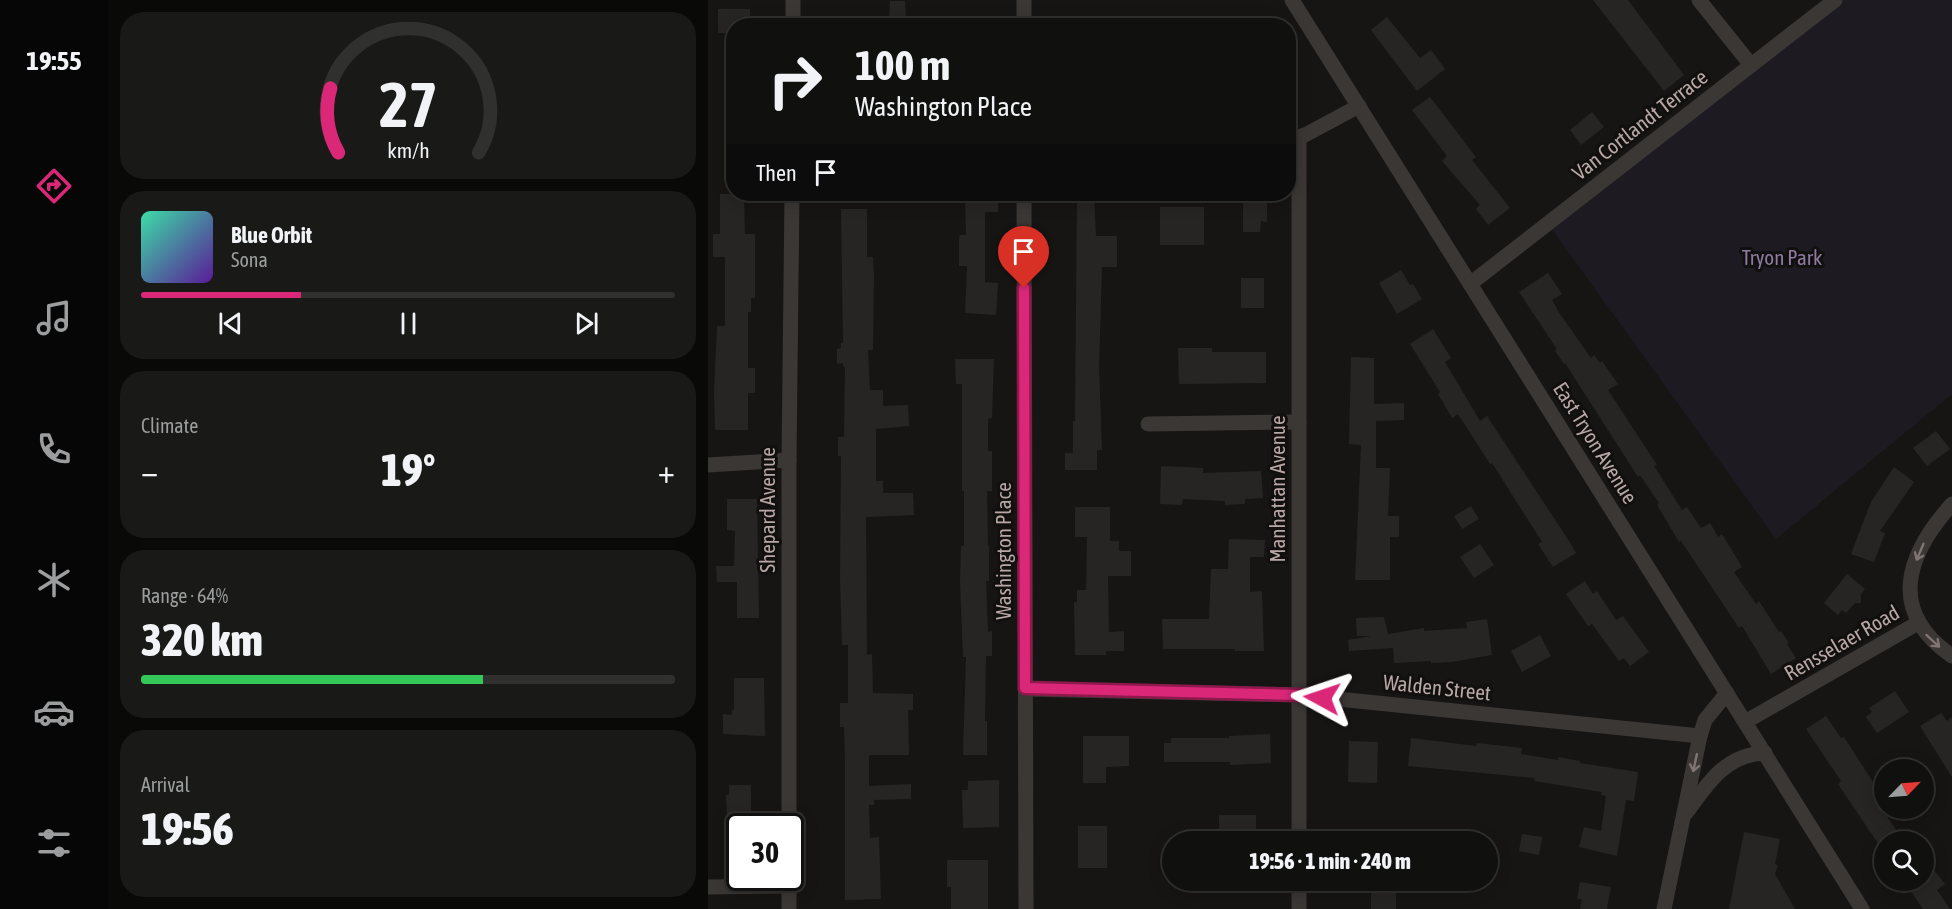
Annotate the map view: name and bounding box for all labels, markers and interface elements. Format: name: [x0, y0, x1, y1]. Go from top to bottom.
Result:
text: 100 m: [855, 41, 950, 89]
icon: right: [756, 42, 834, 120]
text: 19:55: [26, 45, 82, 76]
street label: Van Cortlandt Terrace: [1567, 64, 1712, 184]
text: 27: [379, 69, 437, 140]
text: Washington Place: [855, 91, 1032, 122]
text: km/h: [387, 138, 429, 163]
icon: arrive: [809, 156, 842, 189]
text: Then: [756, 160, 797, 186]
icon: directions: [33, 165, 75, 207]
text: Blue Orbit: [231, 222, 312, 248]
pin: [998, 226, 1049, 288]
icon: arrive: [1007, 235, 1040, 268]
park label: Tryon Park: [1742, 245, 1822, 269]
text: Sona: [231, 248, 268, 271]
icon: music: [33, 297, 75, 339]
icon: previous: [214, 307, 247, 340]
icon: pause: [392, 307, 425, 340]
icon: next: [570, 307, 603, 340]
street label: East Tryon Avenue: [1549, 377, 1643, 508]
text: Climate: [141, 414, 198, 437]
street label: Manhattan Avenue: [1265, 415, 1289, 563]
icon: phone: [33, 428, 75, 470]
text: 19°: [381, 444, 435, 496]
street label: Shepard Avenue: [755, 447, 779, 573]
text: −: [141, 452, 158, 490]
text: +: [658, 452, 675, 490]
street label: Washington Place: [991, 482, 1015, 620]
one-way arrow: [1914, 542, 1925, 560]
icon: climate: [33, 559, 75, 601]
text: Range · 64%: [141, 584, 228, 607]
street label: Rensselaer Road: [1780, 600, 1903, 685]
text: 320 km: [141, 614, 263, 666]
one-way arrow: [1926, 634, 1941, 648]
position arrow: [1290, 666, 1354, 730]
street label: Walden Street: [1382, 669, 1492, 705]
icon: car: [33, 691, 75, 733]
one-way arrow: [1688, 753, 1700, 772]
north arrow: [1874, 759, 1934, 819]
map controls: [1874, 759, 1934, 891]
text: Arrival: [141, 773, 190, 796]
text: 19:56: [141, 803, 234, 855]
speed limit sign: 30: [726, 813, 804, 891]
icon: filters: [33, 822, 75, 864]
button: search: [1874, 831, 1934, 891]
text: 19:56 · 1 min · 240 m: [1249, 848, 1411, 874]

